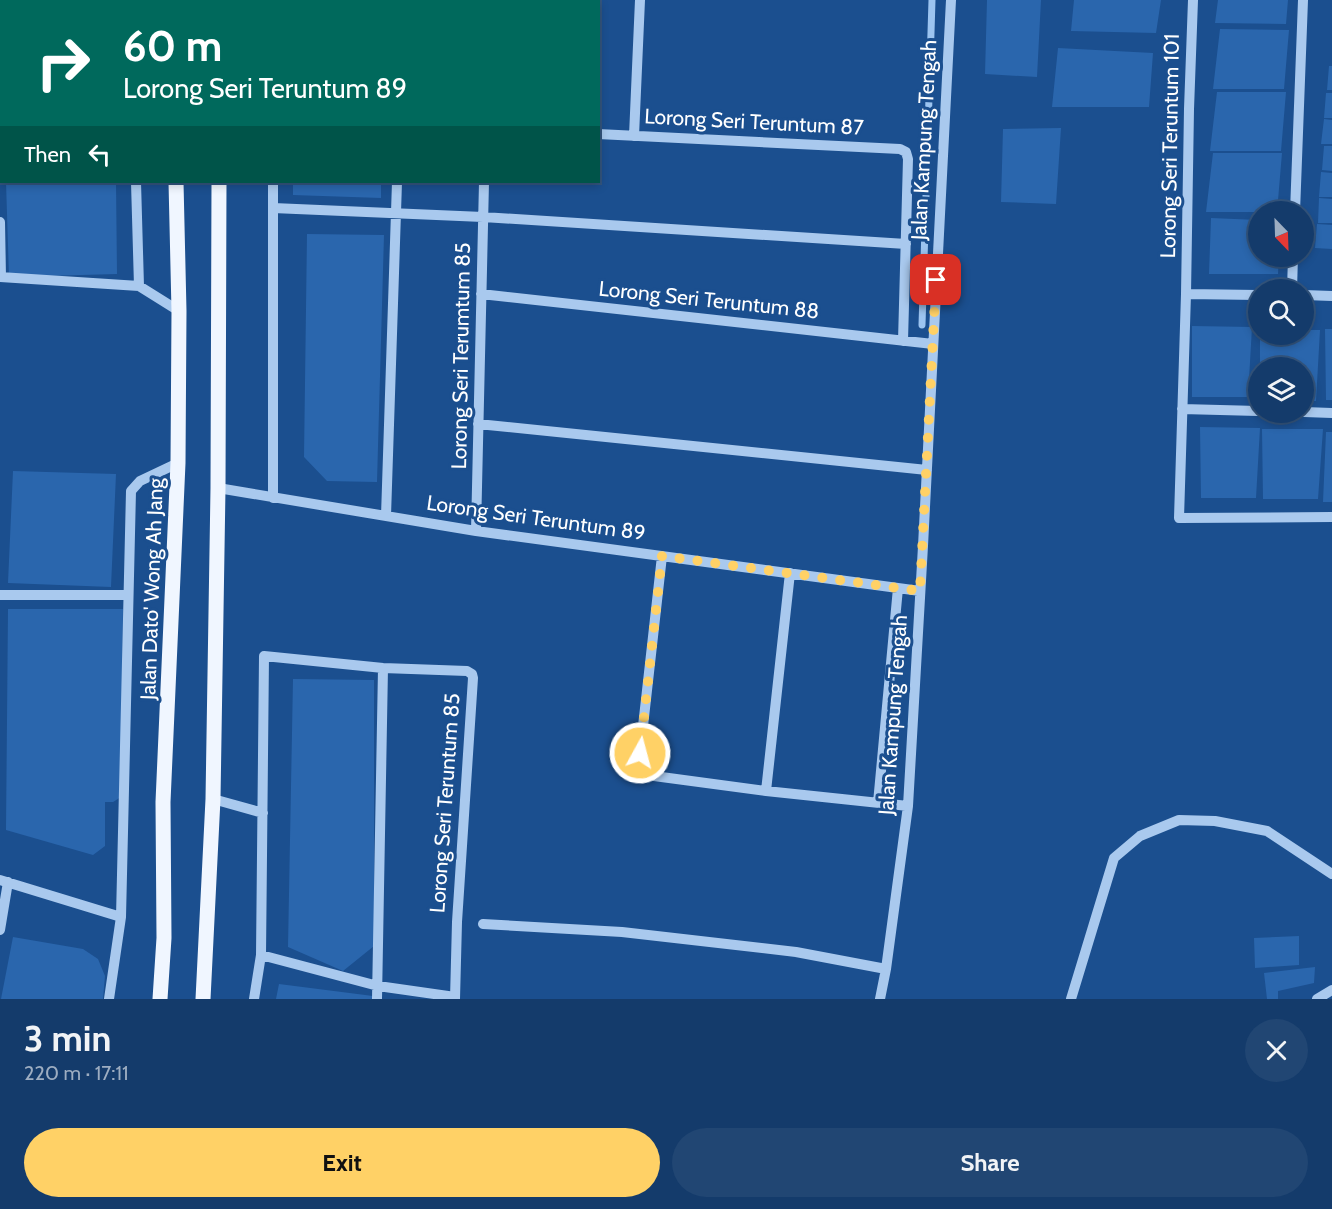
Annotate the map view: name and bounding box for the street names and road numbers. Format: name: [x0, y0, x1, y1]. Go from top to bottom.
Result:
street label: Lorong Seri Teruntum 101: [1155, 33, 1184, 258]
street label: Jalan Kampung Tengah: [906, 39, 941, 242]
street label: Lorong Seri Teruntum 87: [644, 103, 865, 140]
street label: Lorong Seri Terumtum 85: [446, 242, 475, 470]
street label: Lorong Seri Teruntum 88: [598, 275, 821, 324]
street label: Jalan Dato' Wong Ah Jang: [135, 477, 168, 701]
street label: Lorong Seri Teruntum 89: [425, 490, 647, 545]
street label: Jalan Kampung Tengah: [873, 614, 912, 817]
street label: Lorong Seri Teruntum 85: [424, 692, 465, 914]

